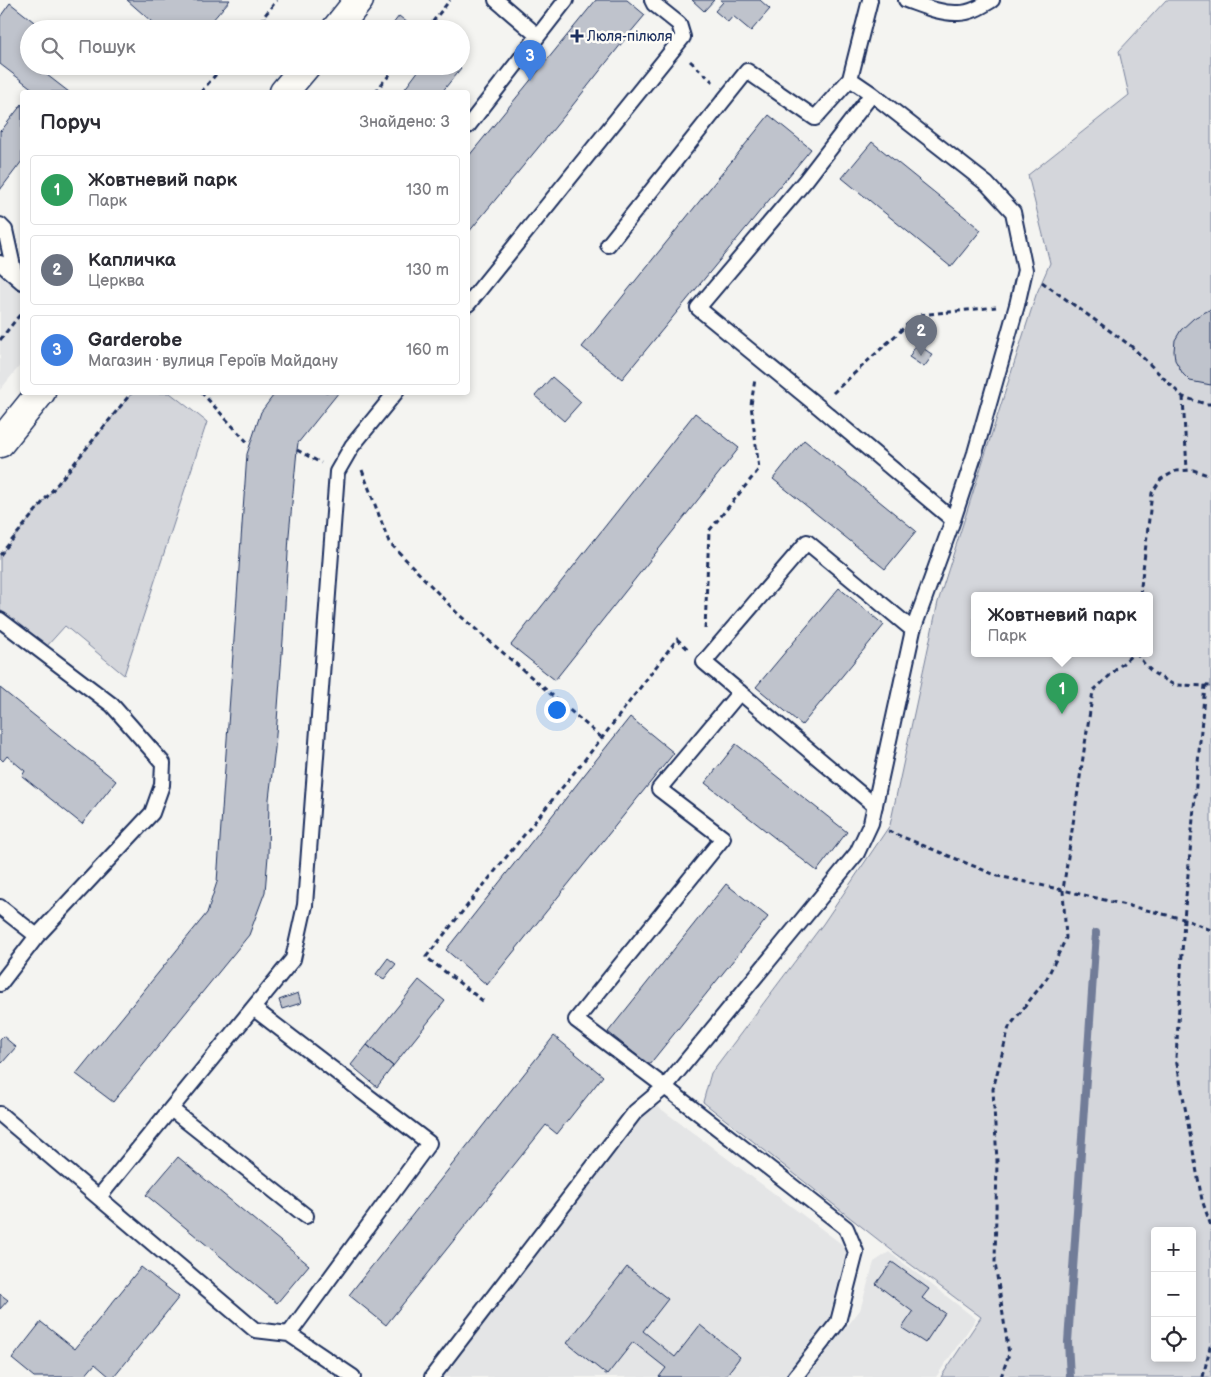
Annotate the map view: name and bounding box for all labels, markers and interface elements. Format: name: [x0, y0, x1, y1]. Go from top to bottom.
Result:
search box: [20, 20, 470, 75]
place label: Люля-пілюля: [586, 28, 673, 45]
marker: Люля-пілюля: [571, 30, 583, 42]
icon: search: [38, 34, 66, 62]
text: Пошук: [78, 36, 136, 59]
pin: 3: [514, 40, 546, 81]
text: Поруч: [40, 110, 101, 135]
text: Знайдено: 3: [360, 113, 450, 132]
text: Жовтневий парк: [88, 169, 237, 192]
text: 1: [54, 181, 60, 200]
text: 130 m: [406, 181, 449, 200]
text: Парк: [88, 192, 127, 211]
text: Капличка: [88, 249, 176, 272]
text: 2: [52, 261, 62, 280]
text: 130 m: [406, 261, 449, 280]
text: Церква: [88, 272, 145, 291]
pin: 2: [905, 315, 937, 356]
text: Garderobe: [88, 329, 182, 352]
text: 3: [52, 341, 62, 360]
text: 160 m: [406, 341, 449, 360]
text: Магазин · вулиця Героїв Майдану: [88, 352, 338, 371]
popup: [971, 592, 1153, 657]
text: Жовтневий парк: [987, 604, 1137, 627]
text: Парк: [987, 627, 1026, 646]
pin: 1: [1046, 673, 1078, 714]
your location: [544, 697, 570, 723]
map controls: [1151, 1227, 1196, 1362]
button: +: [1151, 1227, 1196, 1272]
button: −: [1151, 1272, 1196, 1317]
button: locate: [1151, 1317, 1196, 1362]

